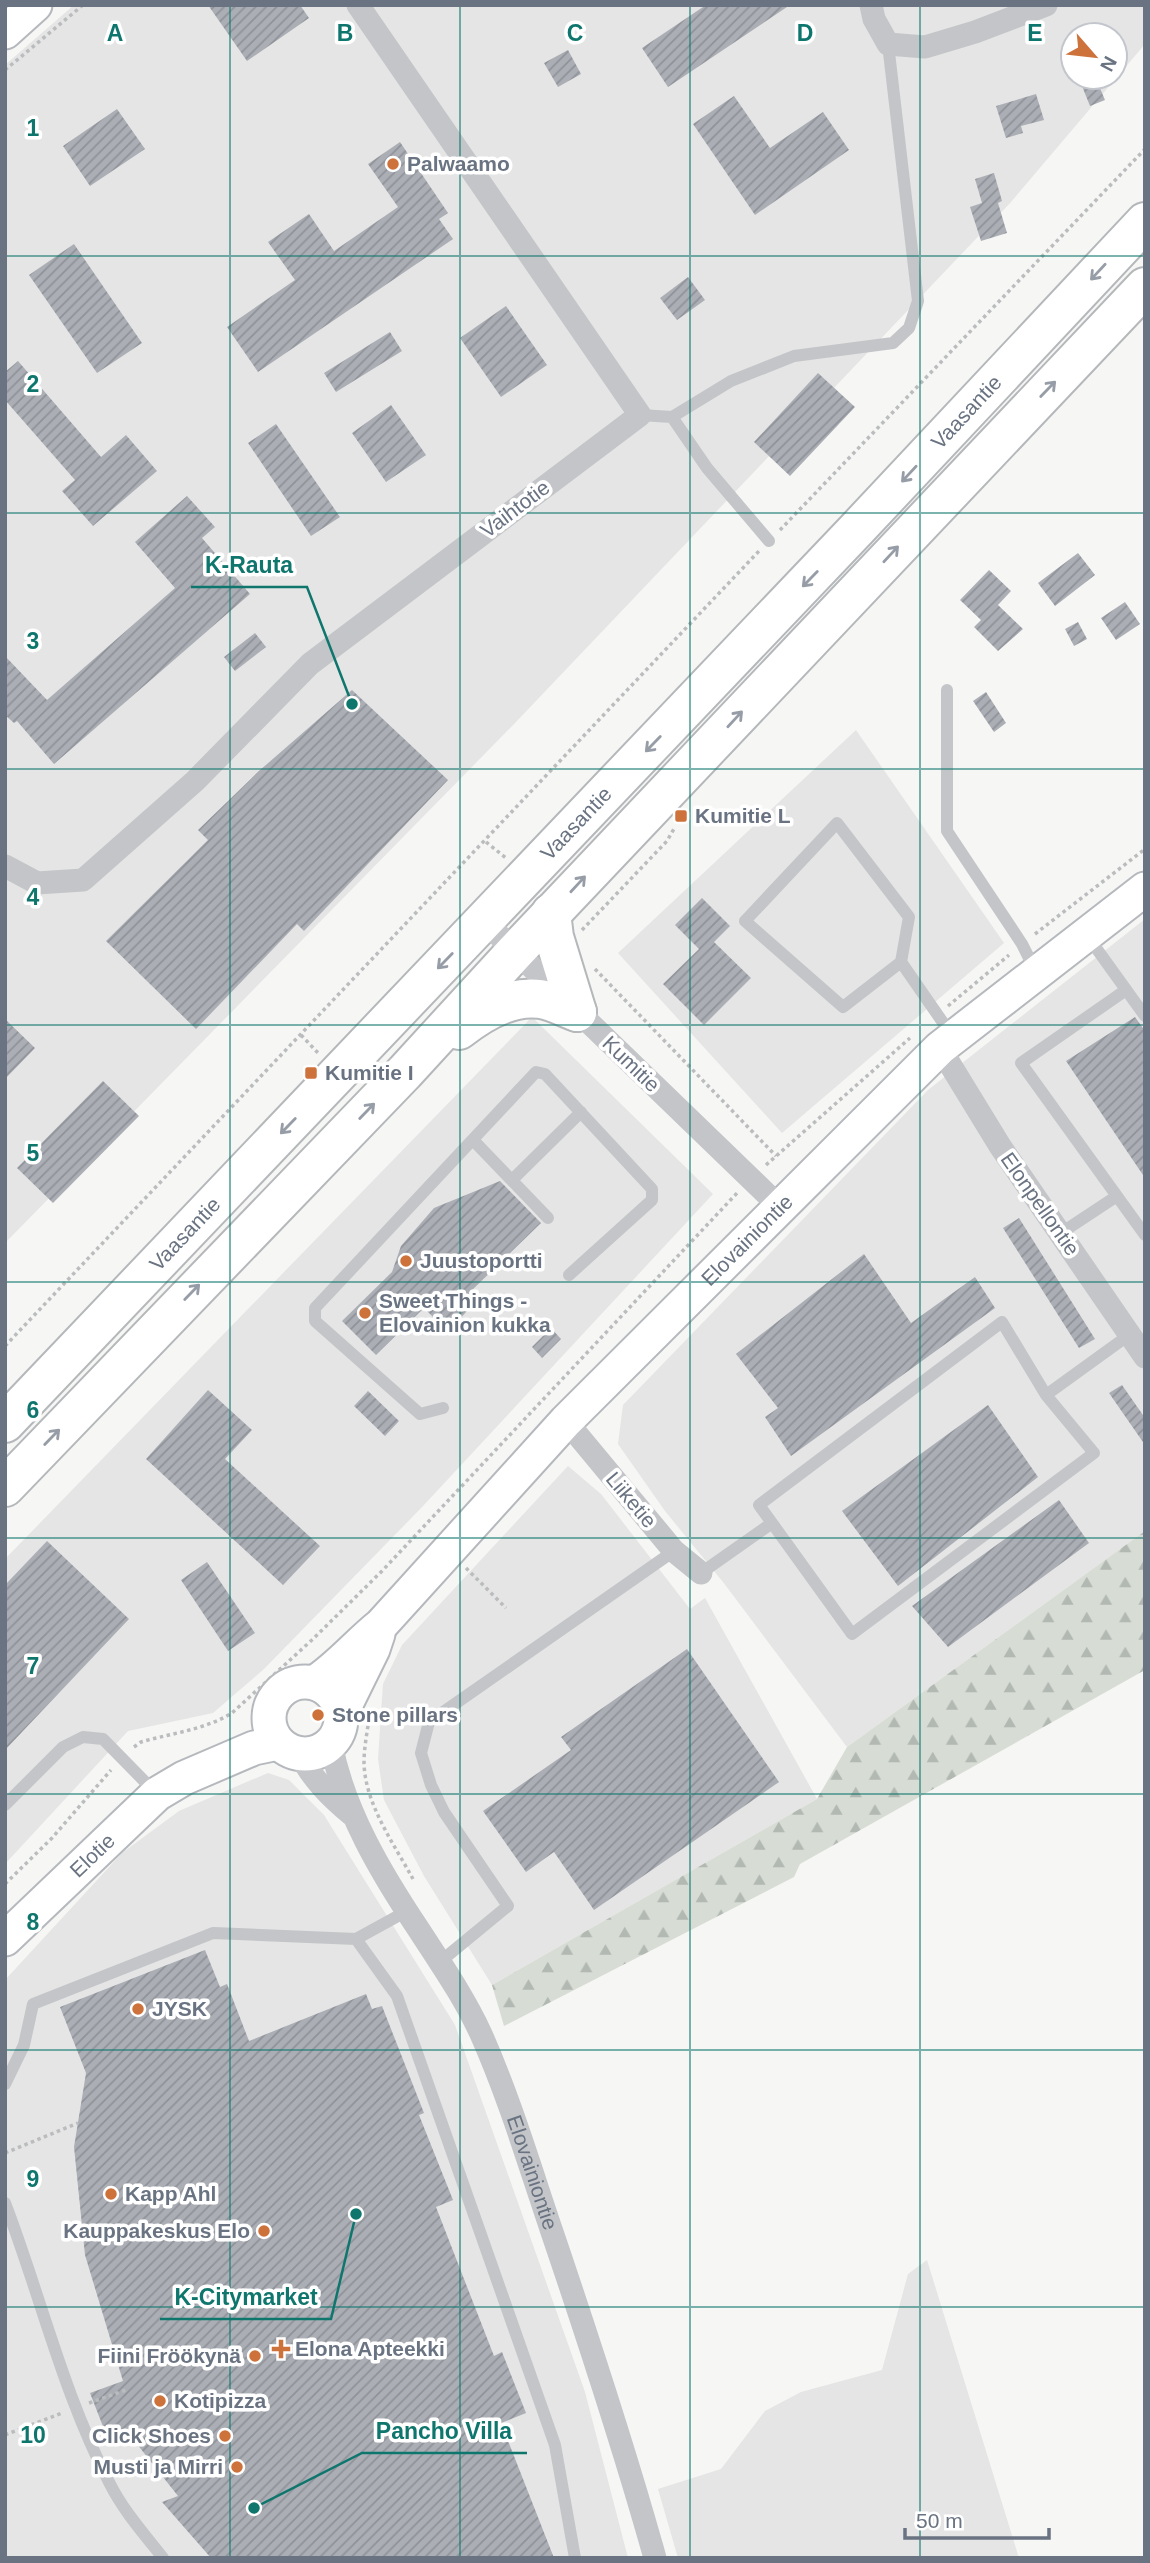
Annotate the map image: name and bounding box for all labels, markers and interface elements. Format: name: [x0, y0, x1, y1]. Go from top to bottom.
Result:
text: A: [107, 20, 123, 46]
text: B: [337, 20, 353, 46]
text: C: [567, 20, 583, 46]
text: D: [797, 20, 813, 46]
text: E: [1027, 20, 1043, 46]
north arrow: [1059, 21, 1129, 91]
text: N: [1096, 53, 1121, 75]
text: 1: [27, 115, 40, 141]
place label: Palwaamo: [407, 152, 510, 175]
marker: Palwaamo: [385, 156, 401, 172]
one-way arrow: [1090, 263, 1106, 281]
text: 2: [27, 371, 39, 397]
street label: Vaasantie: [926, 371, 1006, 453]
one-way arrow: [1039, 381, 1056, 398]
one-way arrow: [901, 465, 917, 483]
street label: Vaihtotie: [476, 475, 554, 542]
callout: K-Rauta: [191, 543, 307, 587]
one-way arrow: [883, 545, 899, 563]
text: K-Rauta: [205, 552, 293, 578]
one-way arrow: [801, 570, 818, 587]
text: 3: [27, 628, 39, 654]
one-way arrow: [726, 711, 743, 728]
one-way arrow: [645, 735, 661, 753]
street label: Vaasantie: [536, 782, 616, 864]
place label: Kumitie L: [695, 804, 791, 827]
marker: Kumitie L: [673, 808, 689, 824]
one-way arrow: [570, 876, 587, 893]
text: 4: [27, 884, 40, 910]
one-way arrow: [436, 952, 453, 969]
street label: Kumitie: [598, 1031, 665, 1096]
place label: Kumitie I: [325, 1061, 414, 1084]
marker: Kumitie I: [303, 1065, 319, 1081]
one-way arrow: [359, 1103, 376, 1120]
one-way arrow: [279, 1117, 296, 1134]
text: 5: [27, 1140, 40, 1166]
street label: Elonpellontie: [996, 1148, 1084, 1260]
street label: Elovainiontie: [697, 1190, 797, 1290]
street label: Vaasantie: [145, 1193, 225, 1275]
place label: Juustoportti: [420, 1249, 542, 1272]
marker: Juustoportti: [398, 1253, 414, 1269]
one-way arrow: [183, 1284, 200, 1301]
place label: Sweet Things - Elovainion kukka: [379, 1289, 551, 1336]
marker: Sweet Things - Elovainion kukka: [357, 1305, 373, 1321]
text: 6: [27, 1397, 39, 1423]
one-way arrow: [44, 1429, 61, 1446]
street label: Liiketie: [602, 1467, 661, 1532]
text: 7: [27, 1653, 39, 1679]
place label: Stone pillars: [332, 1703, 458, 1726]
marker: Stone pillars: [310, 1707, 326, 1723]
street label: Elotie: [65, 1829, 119, 1882]
text: 8: [27, 1909, 40, 1935]
place label: JYSK: [152, 1997, 207, 2020]
marker: JYSK: [130, 2001, 146, 2017]
street label: Elovainiontie: [503, 2112, 562, 2233]
text: 9: [27, 2166, 39, 2192]
place label: Kapp Ahl: [125, 2182, 216, 2205]
marker: Kapp Ahl: [103, 2186, 119, 2202]
place label: Kauppakeskus Elo: [63, 2219, 250, 2242]
marker: Kauppakeskus Elo: [256, 2223, 272, 2239]
callout: K-Citymarket: [160, 2275, 331, 2319]
text: K-Citymarket: [174, 2284, 318, 2310]
place label: Elona Apteekki: [295, 2337, 445, 2360]
marker: Elona Apteekki: [273, 2341, 289, 2357]
place label: Fiini Fröökynä: [97, 2344, 241, 2367]
marker: Fiini Fröökynä: [247, 2348, 263, 2364]
place label: Kotipizza: [174, 2389, 266, 2412]
marker: Kotipizza: [152, 2393, 168, 2409]
callout: Pancho Villa: [362, 2409, 527, 2453]
text: Pancho Villa: [376, 2418, 512, 2444]
text: 10: [20, 2422, 46, 2448]
place label: Click Shoes: [92, 2424, 211, 2447]
marker: Click Shoes: [217, 2428, 233, 2444]
place label: Musti ja Mirri: [93, 2455, 223, 2478]
marker: Musti ja Mirri: [229, 2459, 245, 2475]
scale bar: [905, 2496, 1048, 2540]
text: 50 m: [916, 2509, 963, 2532]

